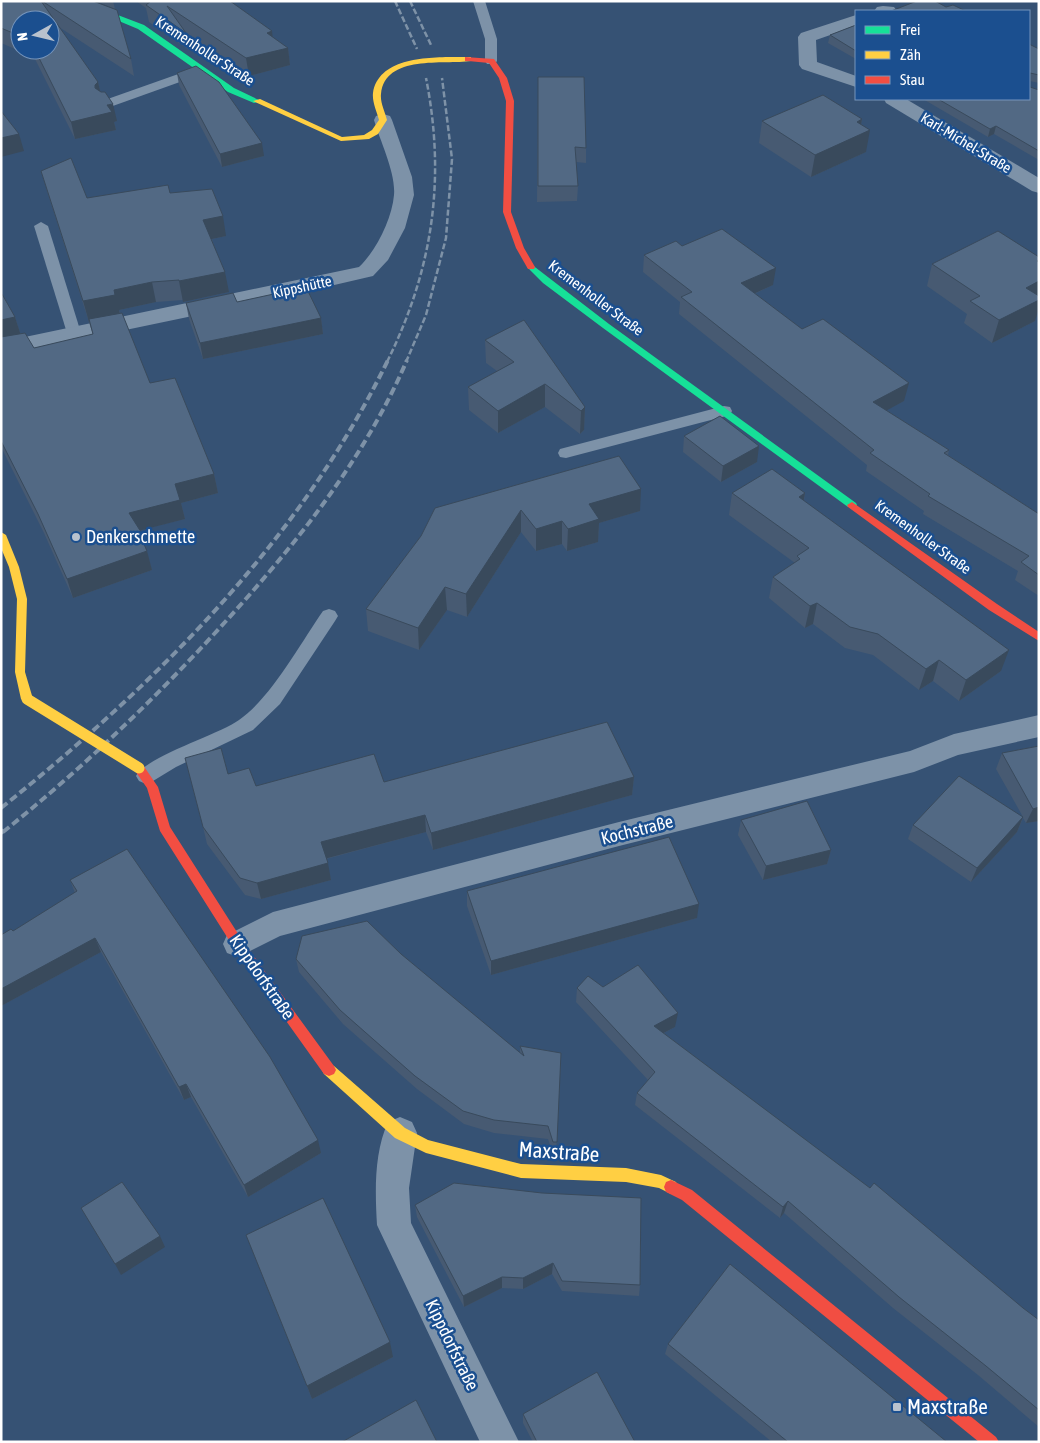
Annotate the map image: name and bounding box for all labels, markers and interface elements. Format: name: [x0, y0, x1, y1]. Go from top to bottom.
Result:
north arrow: [10, 10, 60, 60]
legend: [855, 10, 1030, 100]
street label: Kremenholler Straße: [153, 12, 258, 89]
text: Frei: [900, 21, 920, 38]
text: N: [14, 32, 31, 42]
text: Zäh: [900, 46, 921, 63]
text: Stau: [900, 71, 925, 88]
street label: Karl-Michel-Straße: [918, 109, 1015, 176]
street label: Kremenholler Straße: [545, 256, 647, 339]
street label: Kippshütte: [271, 272, 333, 301]
street label: Kremenholler Straße: [872, 496, 975, 577]
place label: Denkerschmette: [86, 526, 195, 547]
marker: Denkerschmette: [70, 531, 82, 543]
street label: Kochstraße: [599, 810, 675, 849]
street label: Kippdorfstraße: [226, 930, 299, 1023]
street label: Maxstraße: [518, 1136, 600, 1166]
street label: Kippdorfstraße: [421, 1296, 484, 1394]
place label: Maxstraße: [907, 1394, 988, 1418]
marker: Maxstraße: [891, 1401, 903, 1413]

